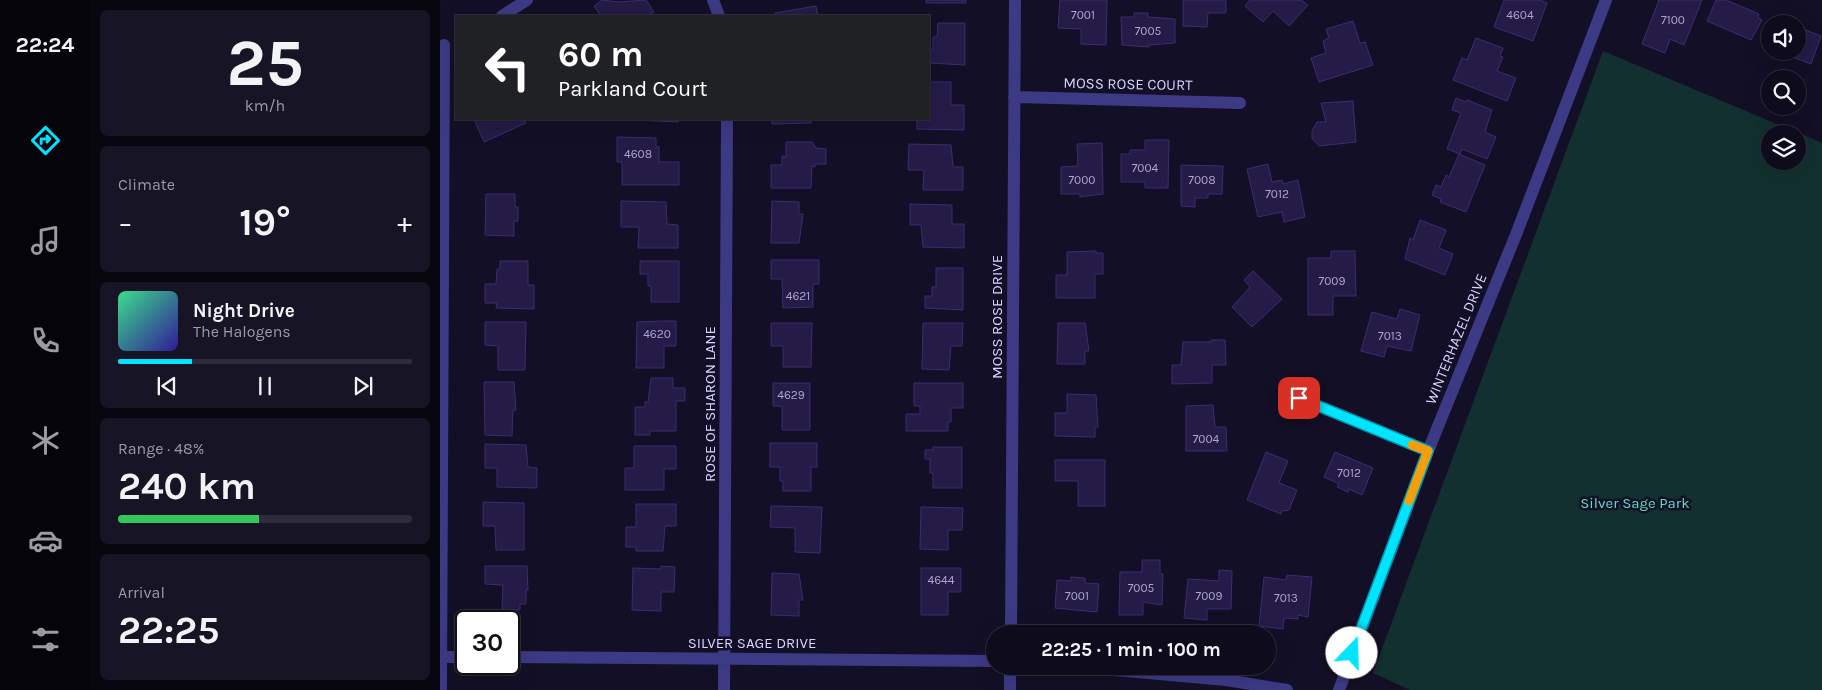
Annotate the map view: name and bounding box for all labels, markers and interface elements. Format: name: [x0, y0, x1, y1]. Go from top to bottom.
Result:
house number: 7001: [1071, 8, 1095, 22]
house number: 4604: [1506, 8, 1534, 22]
house number: 7100: [1661, 13, 1685, 27]
map controls: [1761, 15, 1806, 170]
button: sound: [1761, 15, 1806, 60]
house number: 7005: [1135, 24, 1162, 38]
text: 25: [226, 25, 304, 101]
text: 22:24: [16, 32, 74, 58]
text: 60 m: [558, 34, 643, 75]
icon: left: [475, 35, 540, 100]
button: search: [1761, 70, 1806, 115]
street label: MOSS ROSE COURT: [1063, 74, 1193, 94]
text: Parkland Court: [558, 76, 708, 102]
text: km/h: [245, 96, 285, 115]
icon: directions: [28, 123, 63, 158]
button: layers: [1761, 125, 1806, 170]
house number: 4608: [624, 147, 652, 161]
house number: 7004: [1132, 161, 1159, 175]
house number: 7000: [1068, 173, 1096, 187]
house number: 7008: [1188, 173, 1216, 187]
text: Climate: [118, 175, 175, 194]
house number: 7012: [1265, 187, 1289, 201]
text: 19°: [239, 200, 291, 245]
text: −: [118, 206, 133, 239]
text: +: [397, 206, 412, 239]
icon: music: [28, 223, 63, 258]
street label: MOSS ROSE DRIVE: [988, 255, 1006, 379]
street label: WINTERHAZEL DRIVE: [1421, 271, 1491, 407]
house number: 7009: [1319, 274, 1345, 288]
house number: 4621: [786, 289, 810, 303]
text: Night Drive: [193, 300, 295, 322]
text: The Halogens: [193, 322, 291, 341]
icon: phone: [28, 323, 63, 358]
street label: ROSE OF SHARON LANE: [701, 326, 719, 482]
house number: 4620: [643, 327, 671, 341]
house number: 7013: [1378, 329, 1402, 343]
icon: previous: [153, 372, 181, 400]
icon: pause: [251, 372, 279, 400]
icon: next: [349, 372, 377, 400]
pin: [1278, 377, 1320, 419]
icon: arrive: [1285, 384, 1313, 412]
house number: 4629: [777, 388, 805, 402]
icon: climate: [28, 423, 63, 458]
house number: 7004: [1193, 432, 1220, 446]
text: Range · 48%: [118, 439, 204, 458]
text: 240 km: [118, 464, 256, 509]
house number: 7012: [1337, 466, 1361, 480]
park label: Silver Sage Park: [1580, 494, 1690, 512]
icon: car: [28, 523, 63, 558]
house number: 4644: [928, 573, 955, 587]
house number: 7005: [1128, 581, 1155, 595]
text: Arrival: [118, 583, 165, 602]
house number: 7001: [1065, 589, 1089, 603]
house number: 7009: [1196, 589, 1222, 603]
house number: 7013: [1274, 591, 1298, 605]
text: 22:25: [118, 608, 219, 653]
speed limit sign: 30: [455, 610, 520, 675]
icon: filters: [28, 622, 63, 657]
position arrow: [1325, 626, 1377, 678]
street label: SILVER SAGE DRIVE: [688, 634, 816, 652]
text: 22:25 · 1 min · 100 m: [1041, 639, 1221, 661]

